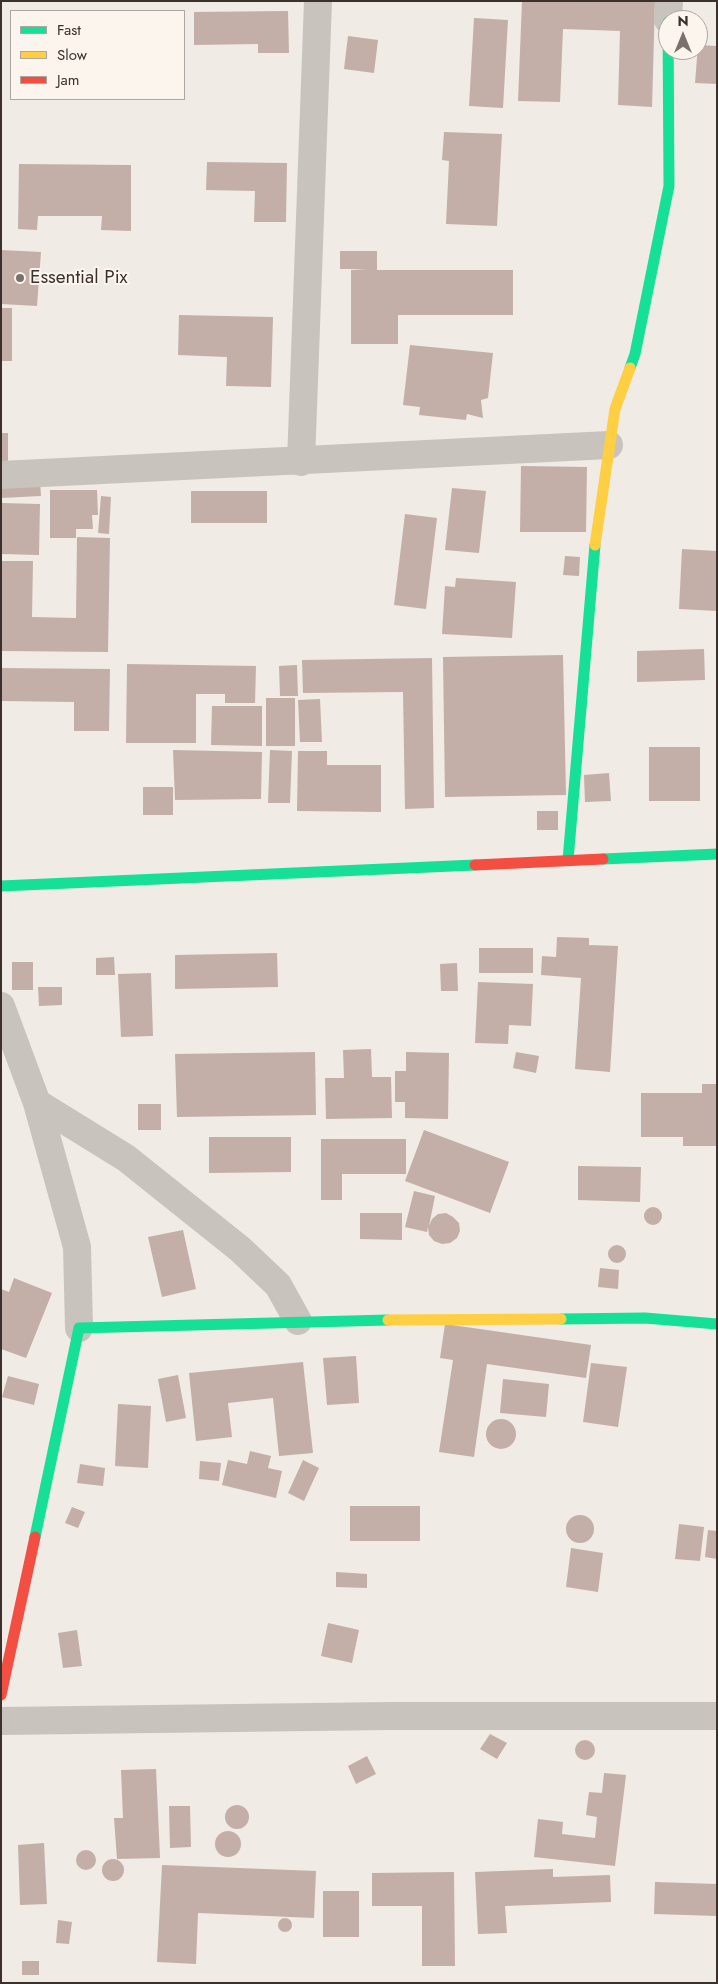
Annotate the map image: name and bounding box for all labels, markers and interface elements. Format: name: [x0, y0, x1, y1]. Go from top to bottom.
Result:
legend: [10, 10, 185, 100]
north arrow: [658, 10, 708, 60]
text: N: [677, 11, 689, 31]
text: Fast: [57, 19, 81, 41]
text: Slow: [57, 44, 87, 66]
text: Jam: [57, 69, 80, 91]
place label: Essential Pix: [30, 267, 128, 289]
marker: Essential Pix: [14, 272, 26, 284]

